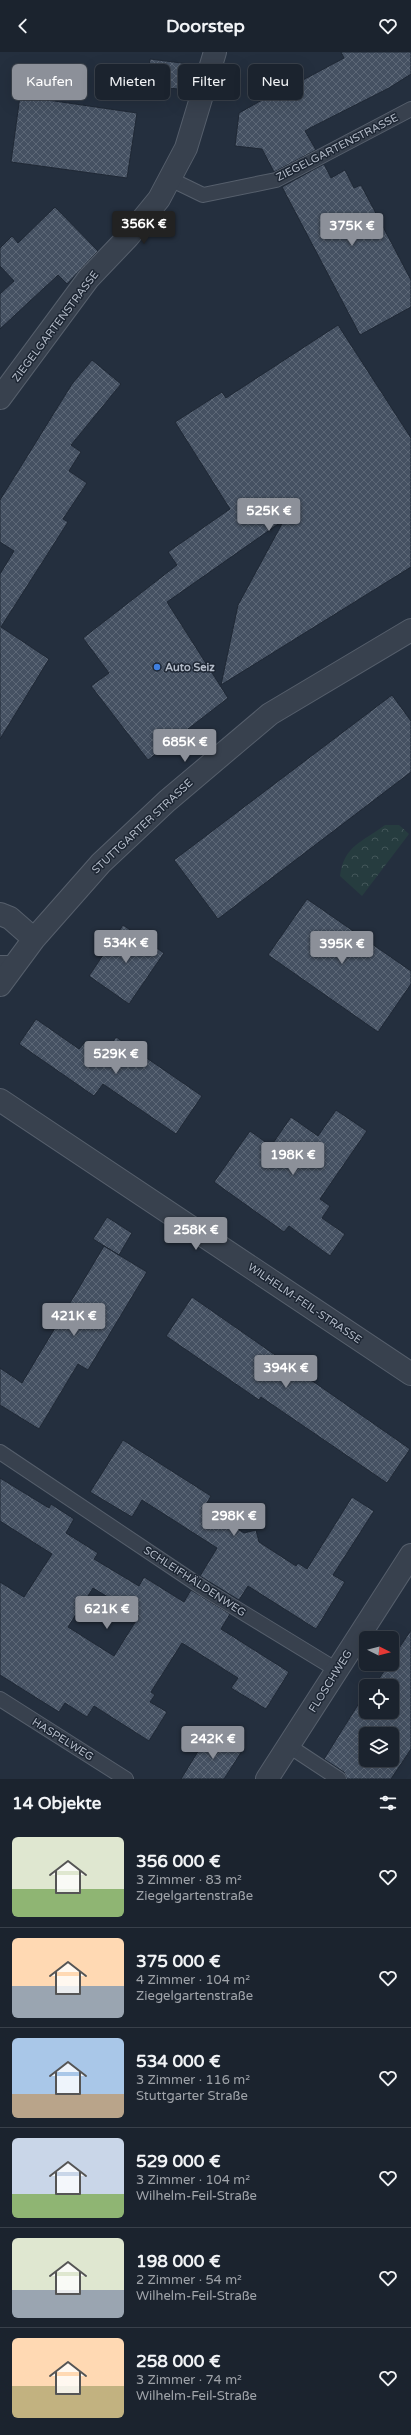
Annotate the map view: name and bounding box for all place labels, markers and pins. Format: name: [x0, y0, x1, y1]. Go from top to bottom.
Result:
pin: 356K €: [111, 211, 177, 245]
pin: 375K €: [319, 213, 385, 247]
pin: 525K €: [236, 498, 302, 532]
place label: Auto Seiz: [165, 661, 215, 674]
marker: Auto Seiz: [152, 662, 162, 672]
pin: 685K €: [152, 729, 218, 763]
pin: 534K €: [93, 930, 159, 964]
pin: 395K €: [309, 931, 375, 965]
pin: 529K €: [83, 1041, 149, 1075]
pin: 198K €: [260, 1142, 326, 1176]
pin: 258K €: [163, 1217, 229, 1251]
pin: 421K €: [41, 1303, 107, 1337]
pin: 394K €: [253, 1355, 319, 1389]
pin: 298K €: [201, 1503, 267, 1537]
pin: 621K €: [74, 1596, 140, 1630]
pin: 242K €: [180, 1726, 246, 1760]

